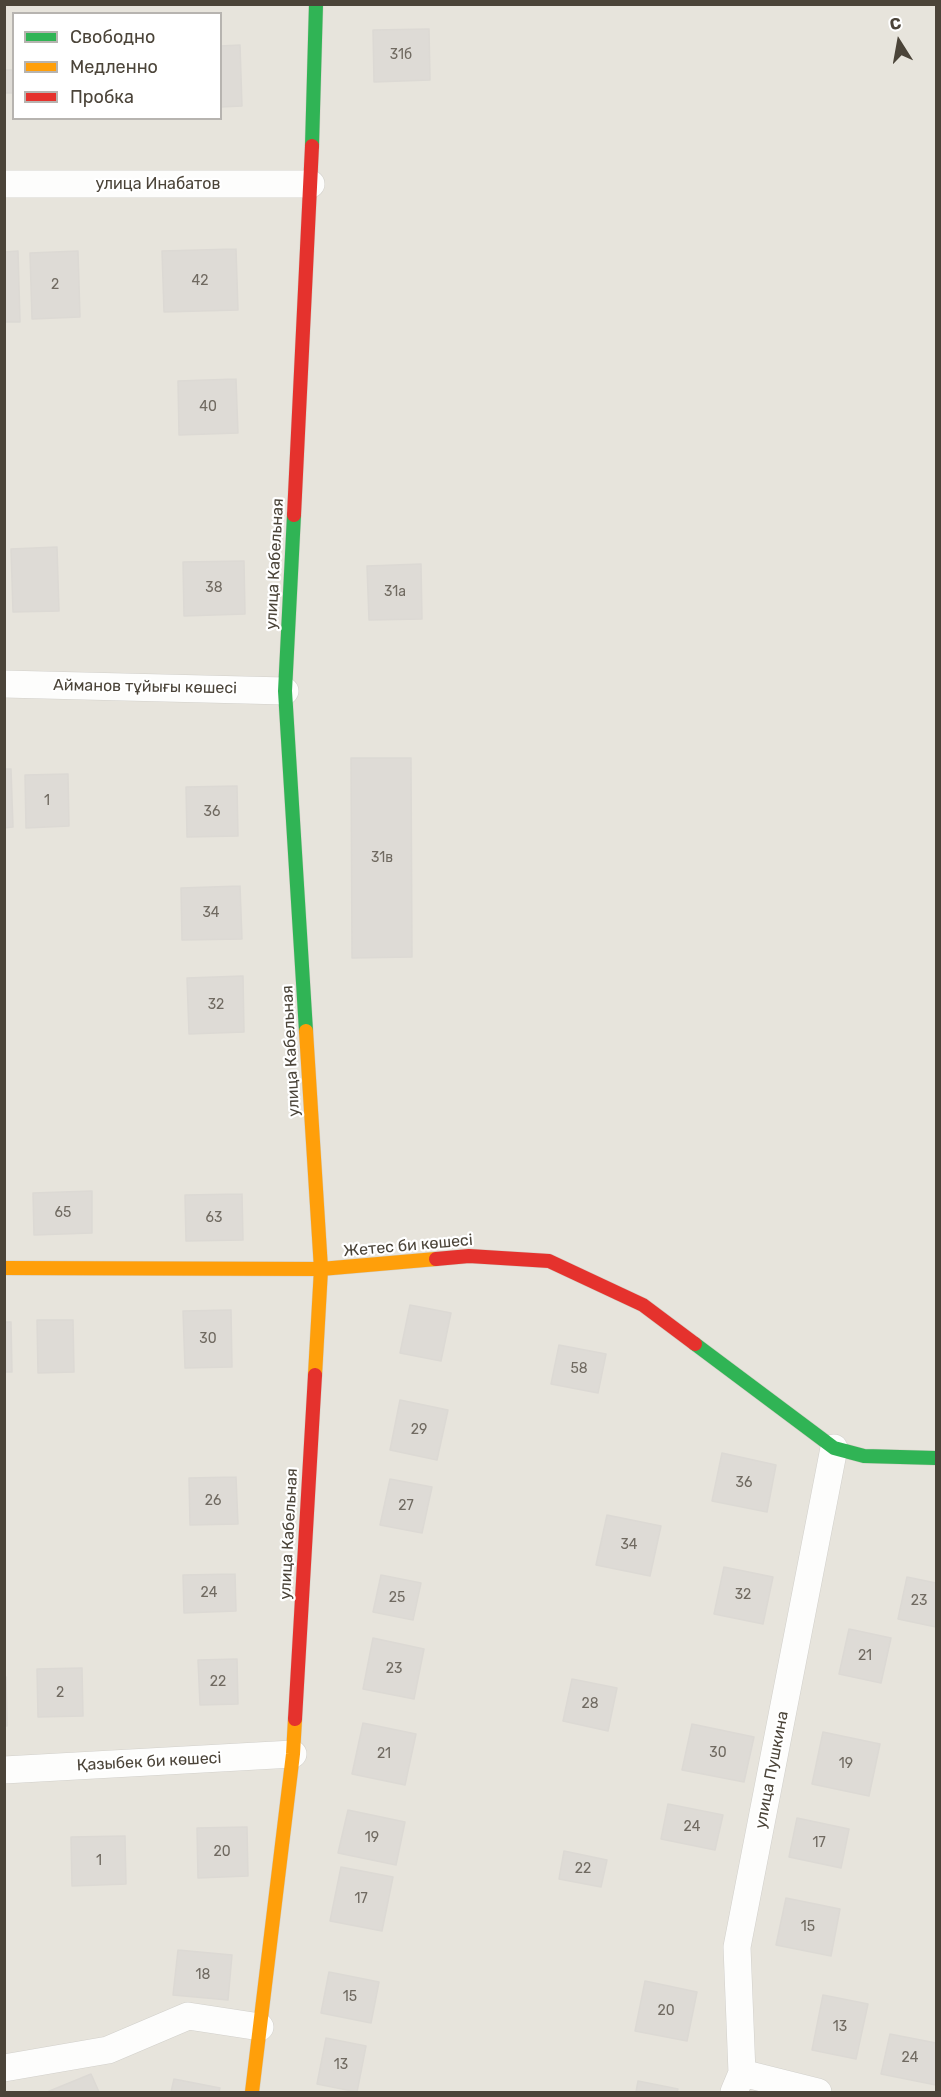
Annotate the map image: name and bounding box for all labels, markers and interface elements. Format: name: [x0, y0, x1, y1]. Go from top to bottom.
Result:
legend: [12, 12, 222, 120]
north arrow: [869, 12, 929, 72]
text: С: [888, 13, 903, 34]
text: Свободно: [70, 26, 155, 48]
house number: 31б: [390, 47, 412, 63]
text: Медленно: [70, 56, 158, 78]
text: Пробка: [70, 86, 134, 108]
street label: улица Инабатов: [96, 174, 220, 194]
house number: 42: [192, 273, 208, 289]
house number: 2: [51, 277, 59, 293]
house number: 40: [199, 399, 217, 415]
street label: улица Кабельная: [262, 498, 288, 630]
house number: 38: [205, 580, 223, 596]
house number: 31а: [384, 584, 406, 600]
street label: Айманов тұйығы көшесі: [53, 676, 237, 698]
house number: 1: [44, 793, 50, 809]
house number: 36: [204, 804, 220, 820]
house number: 31в: [371, 850, 393, 866]
house number: 34: [202, 905, 220, 921]
street label: улица Кабельная: [278, 985, 304, 1117]
house number: 32: [208, 997, 224, 1013]
house number: 65: [55, 1205, 71, 1221]
house number: 63: [206, 1210, 222, 1226]
street label: Жетес би көшесі: [343, 1231, 473, 1261]
house number: 30: [199, 1331, 217, 1347]
house number: 58: [570, 1361, 588, 1377]
house number: 29: [411, 1422, 427, 1438]
street label: улица Кабельная: [276, 1468, 302, 1600]
house number: 36: [736, 1475, 752, 1491]
house number: 26: [205, 1493, 221, 1509]
house number: 27: [398, 1498, 414, 1514]
house number: 34: [620, 1537, 638, 1553]
house number: 24: [201, 1585, 217, 1601]
house number: 32: [735, 1587, 751, 1603]
house number: 25: [389, 1590, 405, 1606]
house number: 23: [911, 1593, 927, 1609]
house number: 21: [858, 1648, 872, 1664]
house number: 23: [386, 1661, 402, 1677]
house number: 22: [210, 1674, 226, 1690]
house number: 2: [56, 1685, 64, 1701]
house number: 28: [581, 1696, 599, 1712]
street label: улица Пушкина: [751, 1709, 793, 1831]
house number: 30: [709, 1745, 727, 1761]
house number: 21: [377, 1746, 391, 1762]
street label: Қазыбек би көшесі: [76, 1749, 222, 1775]
house number: 19: [839, 1756, 853, 1772]
house number: 24: [684, 1819, 700, 1835]
house number: 19: [365, 1830, 379, 1846]
house number: 17: [812, 1835, 826, 1851]
house number: 20: [213, 1844, 231, 1860]
house number: 1: [96, 1853, 102, 1869]
house number: 22: [575, 1861, 591, 1877]
house number: 17: [354, 1891, 368, 1907]
house number: 15: [801, 1919, 815, 1935]
house number: 18: [196, 1967, 210, 1983]
house number: 15: [343, 1989, 357, 2005]
house number: 20: [657, 2003, 675, 2019]
house number: 13: [833, 2019, 847, 2035]
house number: 24: [902, 2050, 918, 2066]
house number: 13: [334, 2057, 348, 2073]

